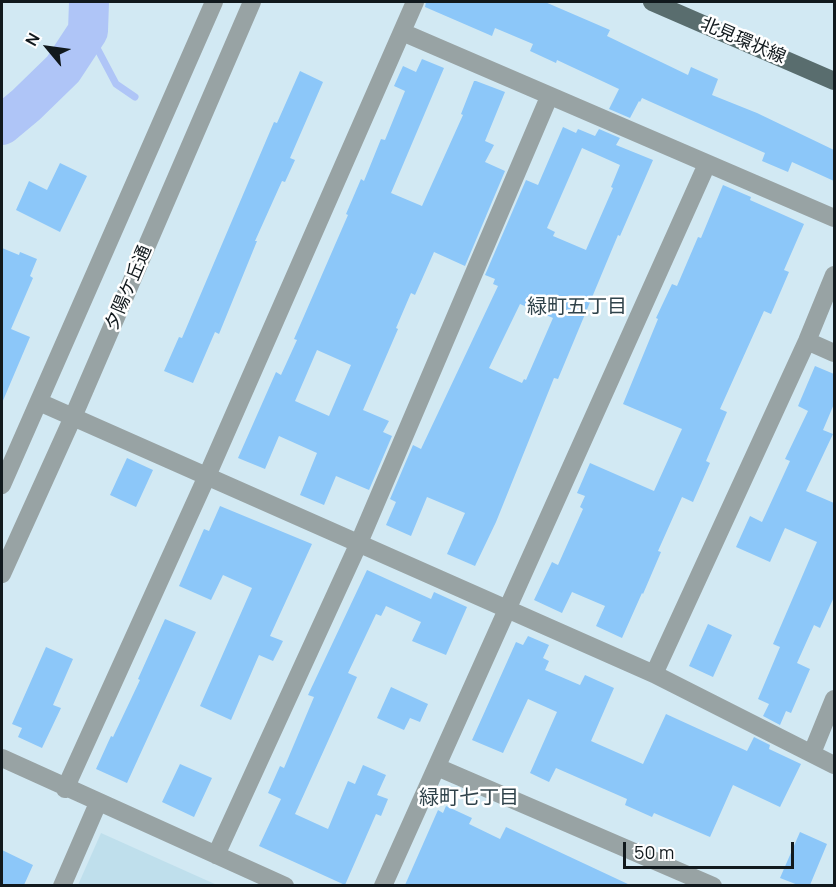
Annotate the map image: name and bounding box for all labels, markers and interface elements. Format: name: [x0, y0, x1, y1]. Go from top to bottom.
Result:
street label: 北見環状線: [697, 13, 789, 69]
north arrow: [18, 18, 78, 78]
text: N: [20, 29, 45, 50]
street label: 夕陽ケ丘通: [101, 242, 157, 334]
district label: 緑町五丁目: [527, 295, 627, 319]
district label: 緑町七丁目: [419, 786, 519, 810]
scale bar: [626, 830, 797, 868]
text: 50 m: [634, 840, 674, 864]

